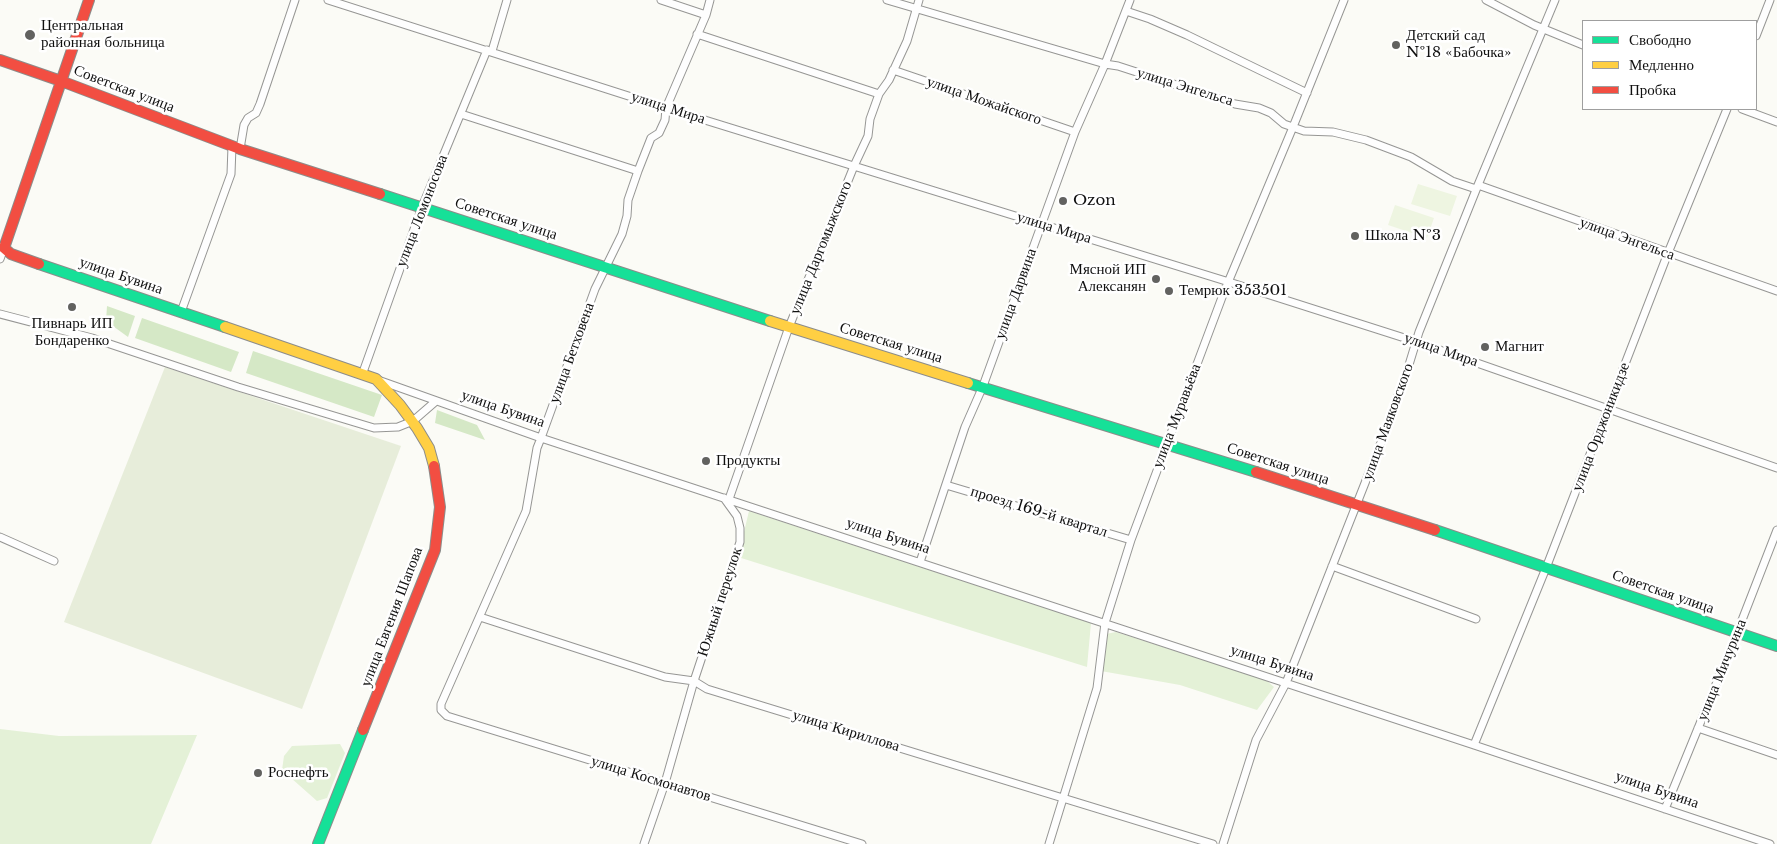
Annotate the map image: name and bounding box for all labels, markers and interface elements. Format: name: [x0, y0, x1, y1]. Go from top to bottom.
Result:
place label: Центральная районная больница: [41, 17, 165, 52]
legend: [1582, 20, 1757, 110]
place label: Детский сад №18 «Бабочка»: [1406, 27, 1511, 62]
marker: Центральная районная больница: [23, 28, 37, 42]
text: Свободно: [1629, 30, 1691, 49]
marker: Детский сад №18 «Бабочка»: [1390, 39, 1402, 51]
text: Медленно: [1629, 55, 1694, 74]
street label: Советская улица: [71, 62, 177, 116]
street label: улица Энгельса: [1135, 64, 1235, 110]
street label: улица Можайского: [924, 73, 1044, 129]
text: Пробка: [1629, 80, 1676, 99]
street label: улица Мира: [629, 88, 707, 128]
street label: улица Ломоносова: [392, 152, 452, 270]
street label: улица Даргомыжского: [786, 179, 856, 317]
place label: Ozon: [1073, 192, 1116, 210]
street label: Советская улица: [453, 194, 559, 244]
marker: Ozon: [1057, 195, 1069, 207]
street label: улица Мира: [1015, 208, 1093, 248]
street label: улица Энгельса: [1577, 213, 1677, 265]
place label: Школа №3: [1365, 227, 1441, 245]
marker: Школа №3: [1349, 230, 1361, 242]
street label: улица Дарвина: [991, 246, 1041, 342]
street label: улица Бувина: [77, 253, 165, 299]
place label: Мясной ИП Алексанян: [1070, 261, 1146, 296]
marker: Мясной ИП Алексанян: [1150, 273, 1162, 285]
place label: Темрюк 353501: [1179, 282, 1287, 300]
marker: Темрюк 353501: [1163, 285, 1175, 297]
street label: улица Бетховена: [545, 300, 599, 406]
marker: Пивнарь ИП Бондаренко: [66, 301, 78, 313]
place label: Пивнарь ИП Бондаренко: [32, 315, 112, 350]
street label: Советская улица: [837, 319, 945, 367]
street label: улица Мира: [1402, 329, 1480, 371]
place label: Магнит: [1495, 338, 1544, 356]
marker: Магнит: [1479, 341, 1491, 353]
street label: улица Орджоникидзе: [1568, 360, 1634, 494]
street label: улица Муравьёва: [1149, 361, 1205, 471]
street label: улица Маяковского: [1358, 361, 1418, 483]
street label: улица Бувина: [459, 386, 547, 432]
street label: Советская улица: [1225, 439, 1331, 489]
place label: Продукты: [716, 452, 780, 470]
marker: Продукты: [700, 455, 712, 467]
street label: проезд 169-й квартал: [968, 483, 1110, 541]
street label: улица Бувина: [844, 514, 932, 558]
street label: улица Евгения Шапова: [357, 545, 427, 689]
street label: Южный переулок: [694, 545, 746, 659]
street label: Советская улица: [1610, 566, 1716, 618]
street label: улица Мичурина: [1693, 617, 1751, 723]
street label: улица Бувина: [1228, 641, 1316, 685]
street label: улица Кириллова: [790, 706, 902, 756]
street label: улица Космонавтов: [589, 752, 713, 806]
place label: Роснефть: [268, 764, 328, 782]
marker: Роснефть: [252, 767, 264, 779]
street label: улица Бувина: [1613, 767, 1701, 813]

